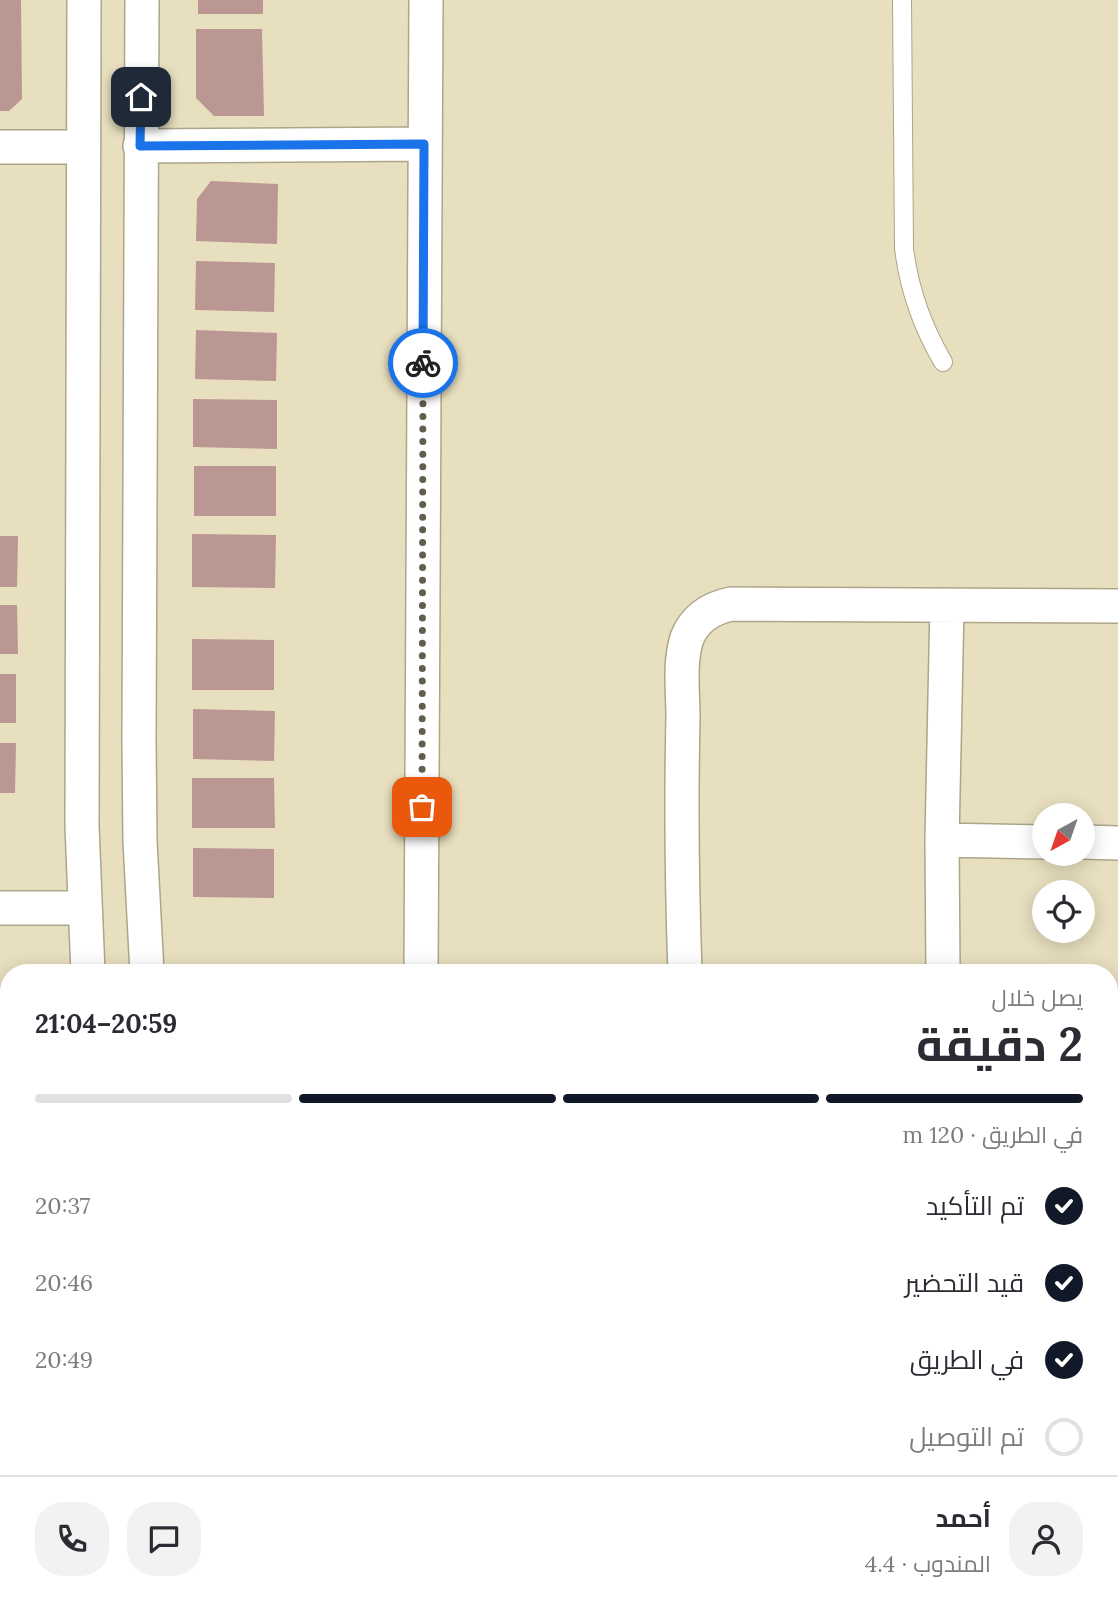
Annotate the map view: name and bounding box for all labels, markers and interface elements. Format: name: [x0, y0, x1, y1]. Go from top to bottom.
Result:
pin: [111, 67, 171, 127]
icon: home: [122, 78, 160, 116]
courier: [388, 328, 458, 398]
icon: bike: [404, 344, 442, 382]
pin: [392, 777, 452, 837]
icon: bag: [403, 788, 441, 826]
north arrow: [1032, 803, 1096, 866]
map controls: [1032, 803, 1095, 943]
button: locate: [1032, 880, 1095, 943]
text: يصل خلال: [992, 983, 1083, 1012]
text: 20:59–21:04: [35, 1007, 177, 1040]
text: 2 دقيقة: [916, 1015, 1083, 1074]
text: في الطريق · 120 m: [903, 1120, 1083, 1149]
icon: check: [1045, 1187, 1083, 1225]
text: تم التأكيد: [926, 1189, 1024, 1222]
text: 20:37: [35, 1191, 90, 1220]
icon: check: [1045, 1264, 1083, 1302]
text: قيد التحضير: [905, 1266, 1024, 1299]
text: 20:46: [35, 1268, 93, 1297]
icon: check: [1045, 1341, 1083, 1379]
text: في الطريق: [910, 1343, 1024, 1376]
text: 20:49: [35, 1345, 93, 1374]
text: تم التوصيل: [909, 1420, 1024, 1453]
text: أحمد: [935, 1501, 991, 1534]
button: phone: [35, 1502, 109, 1576]
button: chat: [127, 1502, 201, 1576]
button: person: [1009, 1502, 1083, 1576]
text: المندوب · 4.4: [865, 1549, 991, 1578]

